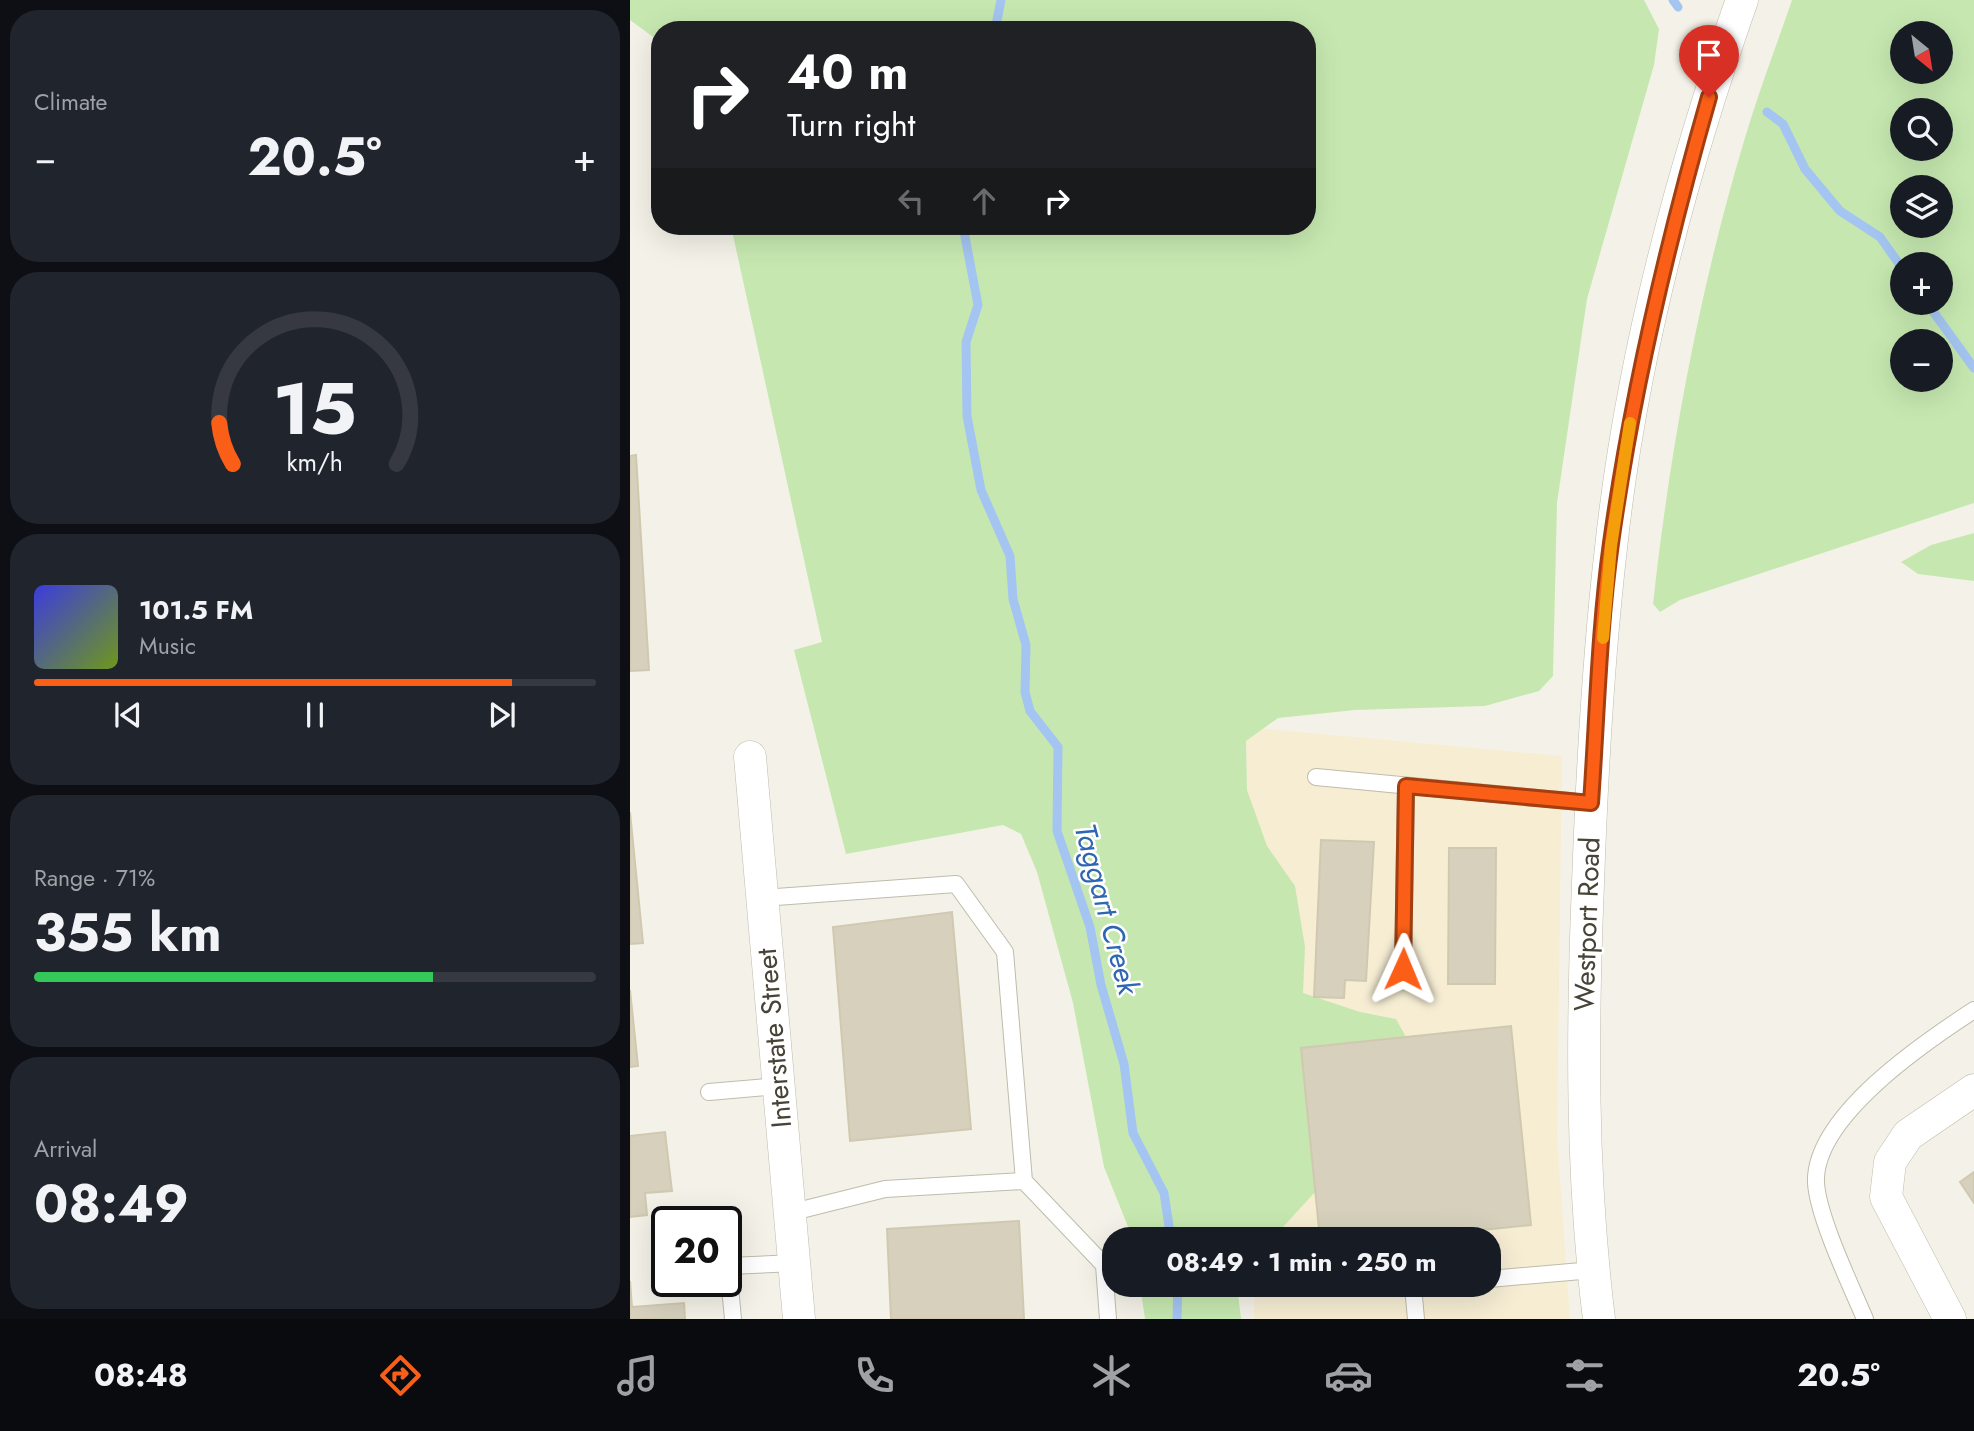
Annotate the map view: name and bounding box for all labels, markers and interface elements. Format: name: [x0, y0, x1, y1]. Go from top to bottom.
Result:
north arrow: [1890, 21, 1953, 84]
map controls: [1890, 21, 1953, 392]
pin: [1679, 25, 1739, 97]
icon: arrive: [1690, 36, 1728, 74]
text: 40 m: [787, 37, 909, 107]
icon: right: [672, 49, 763, 140]
text: Climate: [34, 85, 107, 119]
button: search: [1890, 98, 1953, 161]
text: Turn right: [787, 102, 916, 148]
text: 20.5°: [247, 119, 382, 195]
text: −: [34, 130, 56, 185]
text: +: [573, 130, 596, 185]
button: layers: [1890, 175, 1953, 238]
icon: left: [892, 182, 930, 220]
icon: ahead: [965, 182, 1003, 220]
icon: right: [1038, 182, 1076, 220]
button: +: [1890, 252, 1953, 315]
button: −: [1890, 329, 1953, 392]
text: 15: [273, 356, 357, 461]
text: km/h: [287, 443, 343, 479]
text: 101.5 FM: [139, 591, 253, 629]
text: Music: [139, 629, 196, 663]
icon: previous: [109, 696, 147, 734]
icon: pause: [296, 696, 334, 734]
icon: next: [483, 696, 521, 734]
water label: Taggart Creek: [1064, 819, 1151, 1000]
street label: Westport Road: [1563, 836, 1611, 1012]
text: Range · 71%: [34, 861, 155, 895]
text: 355 km: [34, 895, 222, 971]
position arrow: [1366, 932, 1440, 1006]
street label: Interstate Street: [746, 946, 802, 1130]
text: Arrival: [34, 1132, 97, 1166]
text: 08:49: [34, 1166, 189, 1242]
speed limit sign: 20: [651, 1206, 742, 1297]
text: 08:49 · 1 min · 250 m: [1166, 1243, 1437, 1281]
icon: directions: [376, 1351, 425, 1400]
icon: music: [613, 1351, 662, 1400]
icon: phone: [850, 1351, 899, 1400]
icon: climate: [1087, 1351, 1136, 1400]
icon: car: [1324, 1351, 1373, 1400]
icon: filters: [1560, 1351, 1609, 1400]
text: 08:48: [94, 1352, 188, 1398]
text: 20.5°: [1797, 1352, 1880, 1398]

